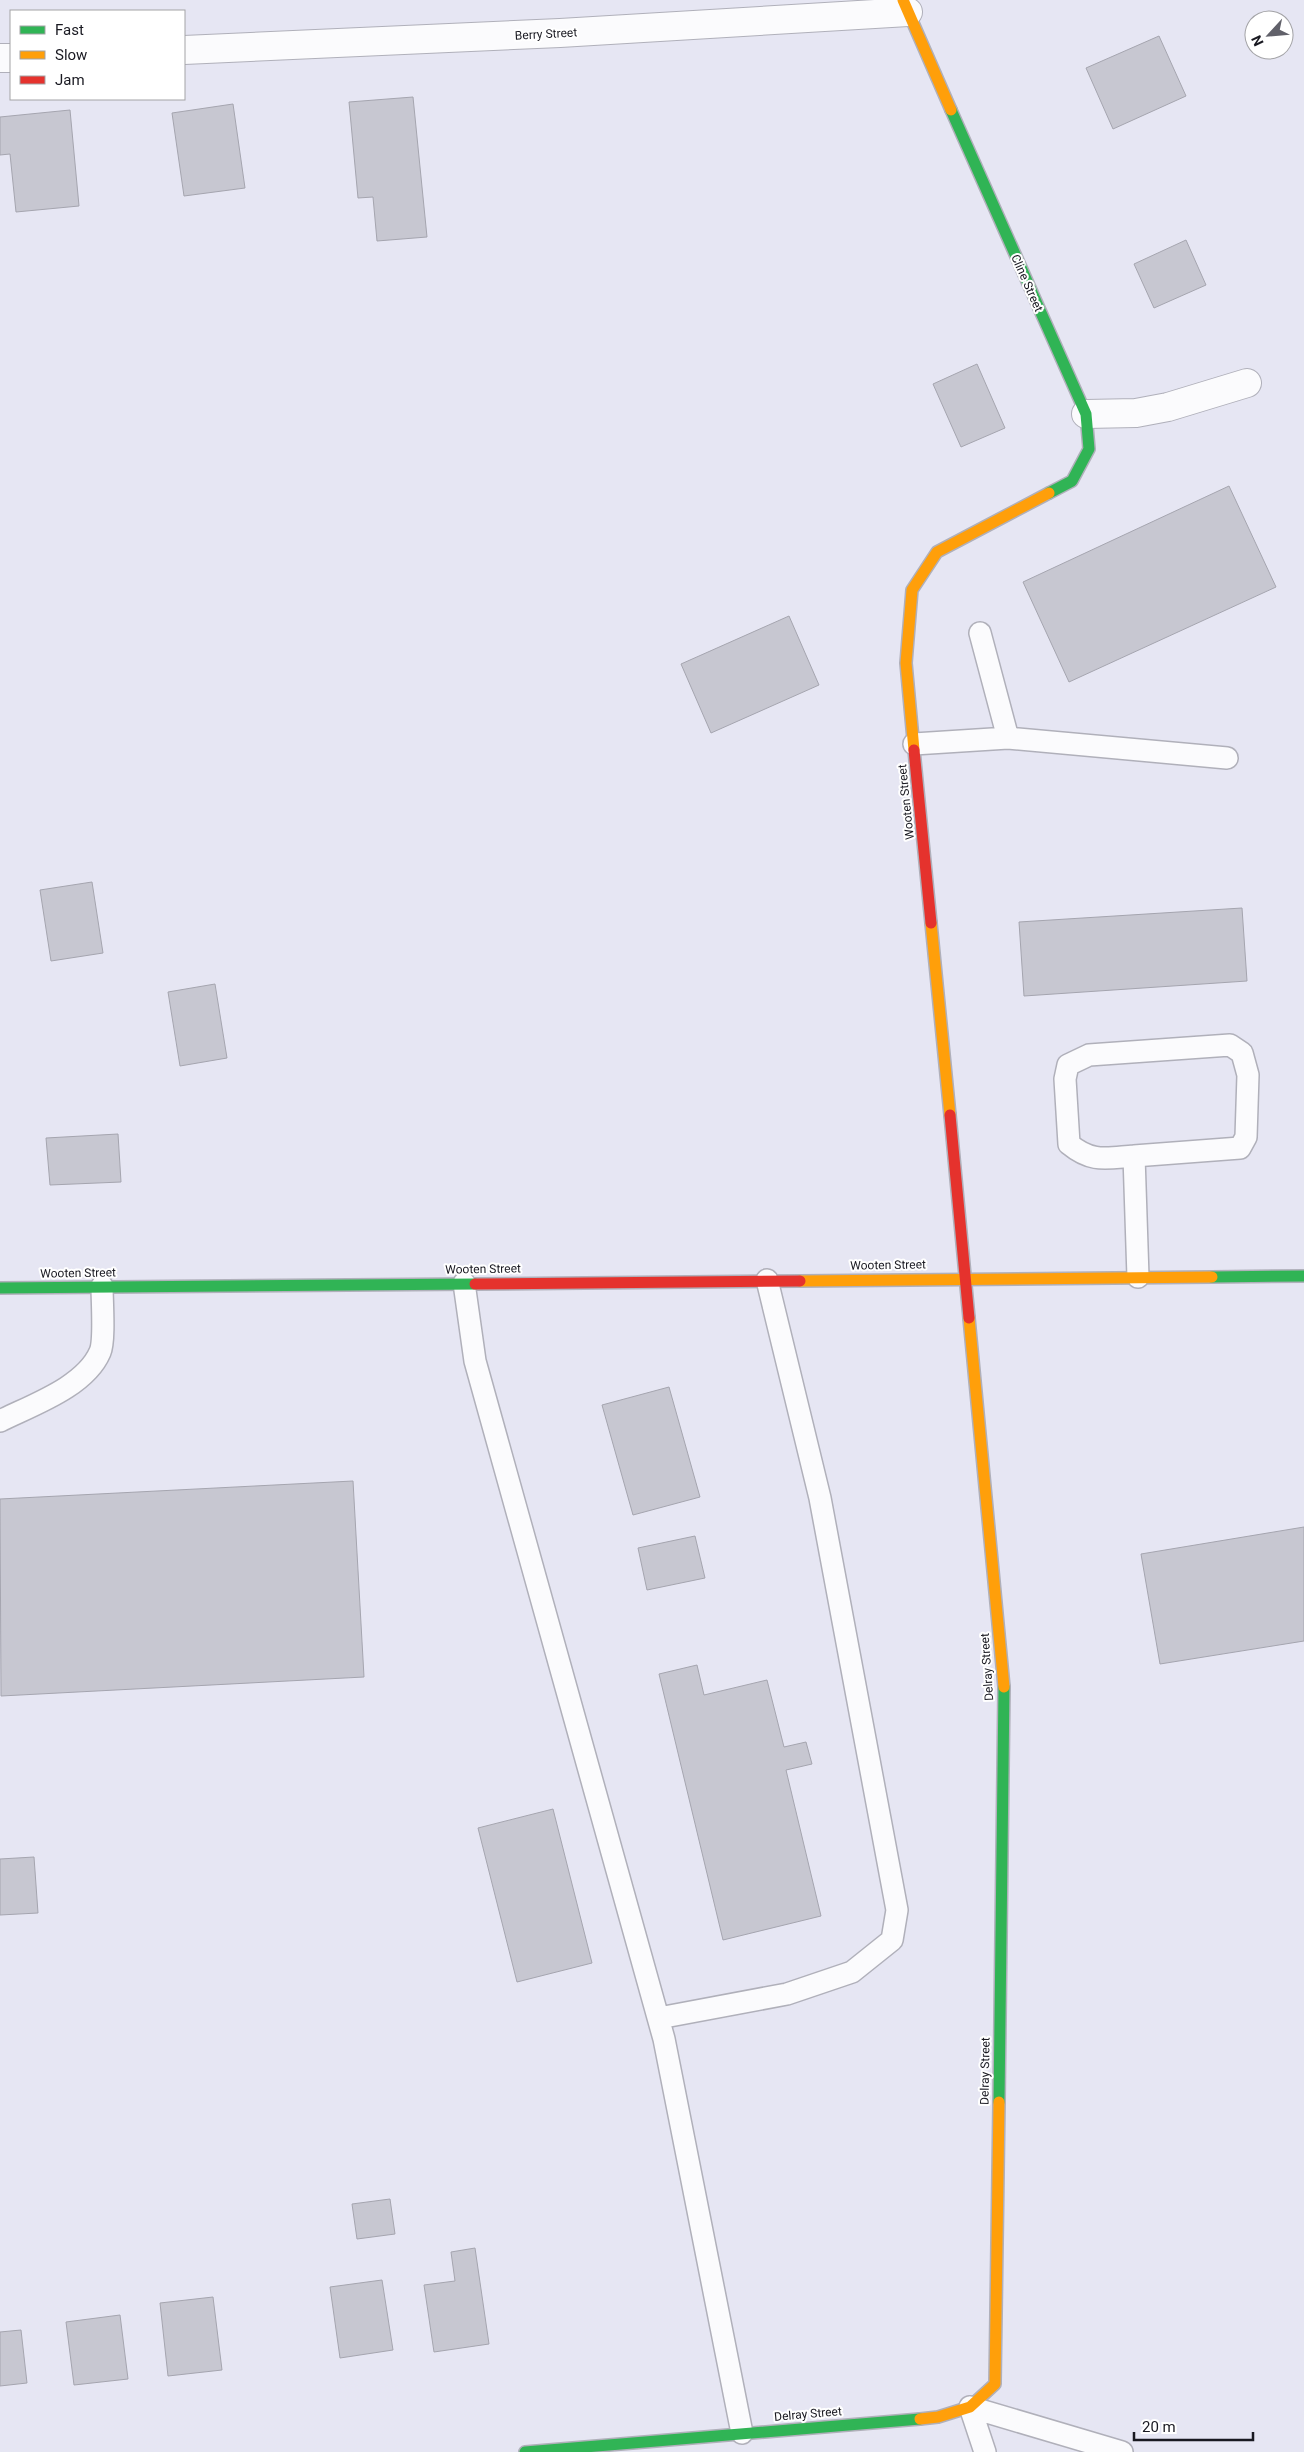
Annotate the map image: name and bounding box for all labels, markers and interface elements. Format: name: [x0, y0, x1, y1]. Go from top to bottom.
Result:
legend: [10, 10, 185, 100]
north arrow: [1244, 10, 1294, 60]
text: Fast: [55, 21, 84, 39]
street label: Berry Street: [514, 25, 578, 43]
text: N: [1248, 33, 1267, 49]
text: Slow: [55, 46, 87, 64]
text: Jam: [55, 71, 85, 89]
street label: Cline Street: [1008, 252, 1046, 314]
street label: Wooten Street: [895, 764, 917, 840]
street label: Wooten Street: [850, 1257, 926, 1273]
street label: Wooten Street: [445, 1261, 521, 1277]
street label: Wooten Street: [40, 1265, 116, 1281]
street label: Delray Street: [978, 1633, 996, 1701]
street label: Delray Street: [977, 2037, 993, 2105]
street label: Delray Street: [774, 2404, 842, 2424]
scale bar: [1134, 2410, 1253, 2442]
text: 20 m: [1142, 2418, 1176, 2436]

